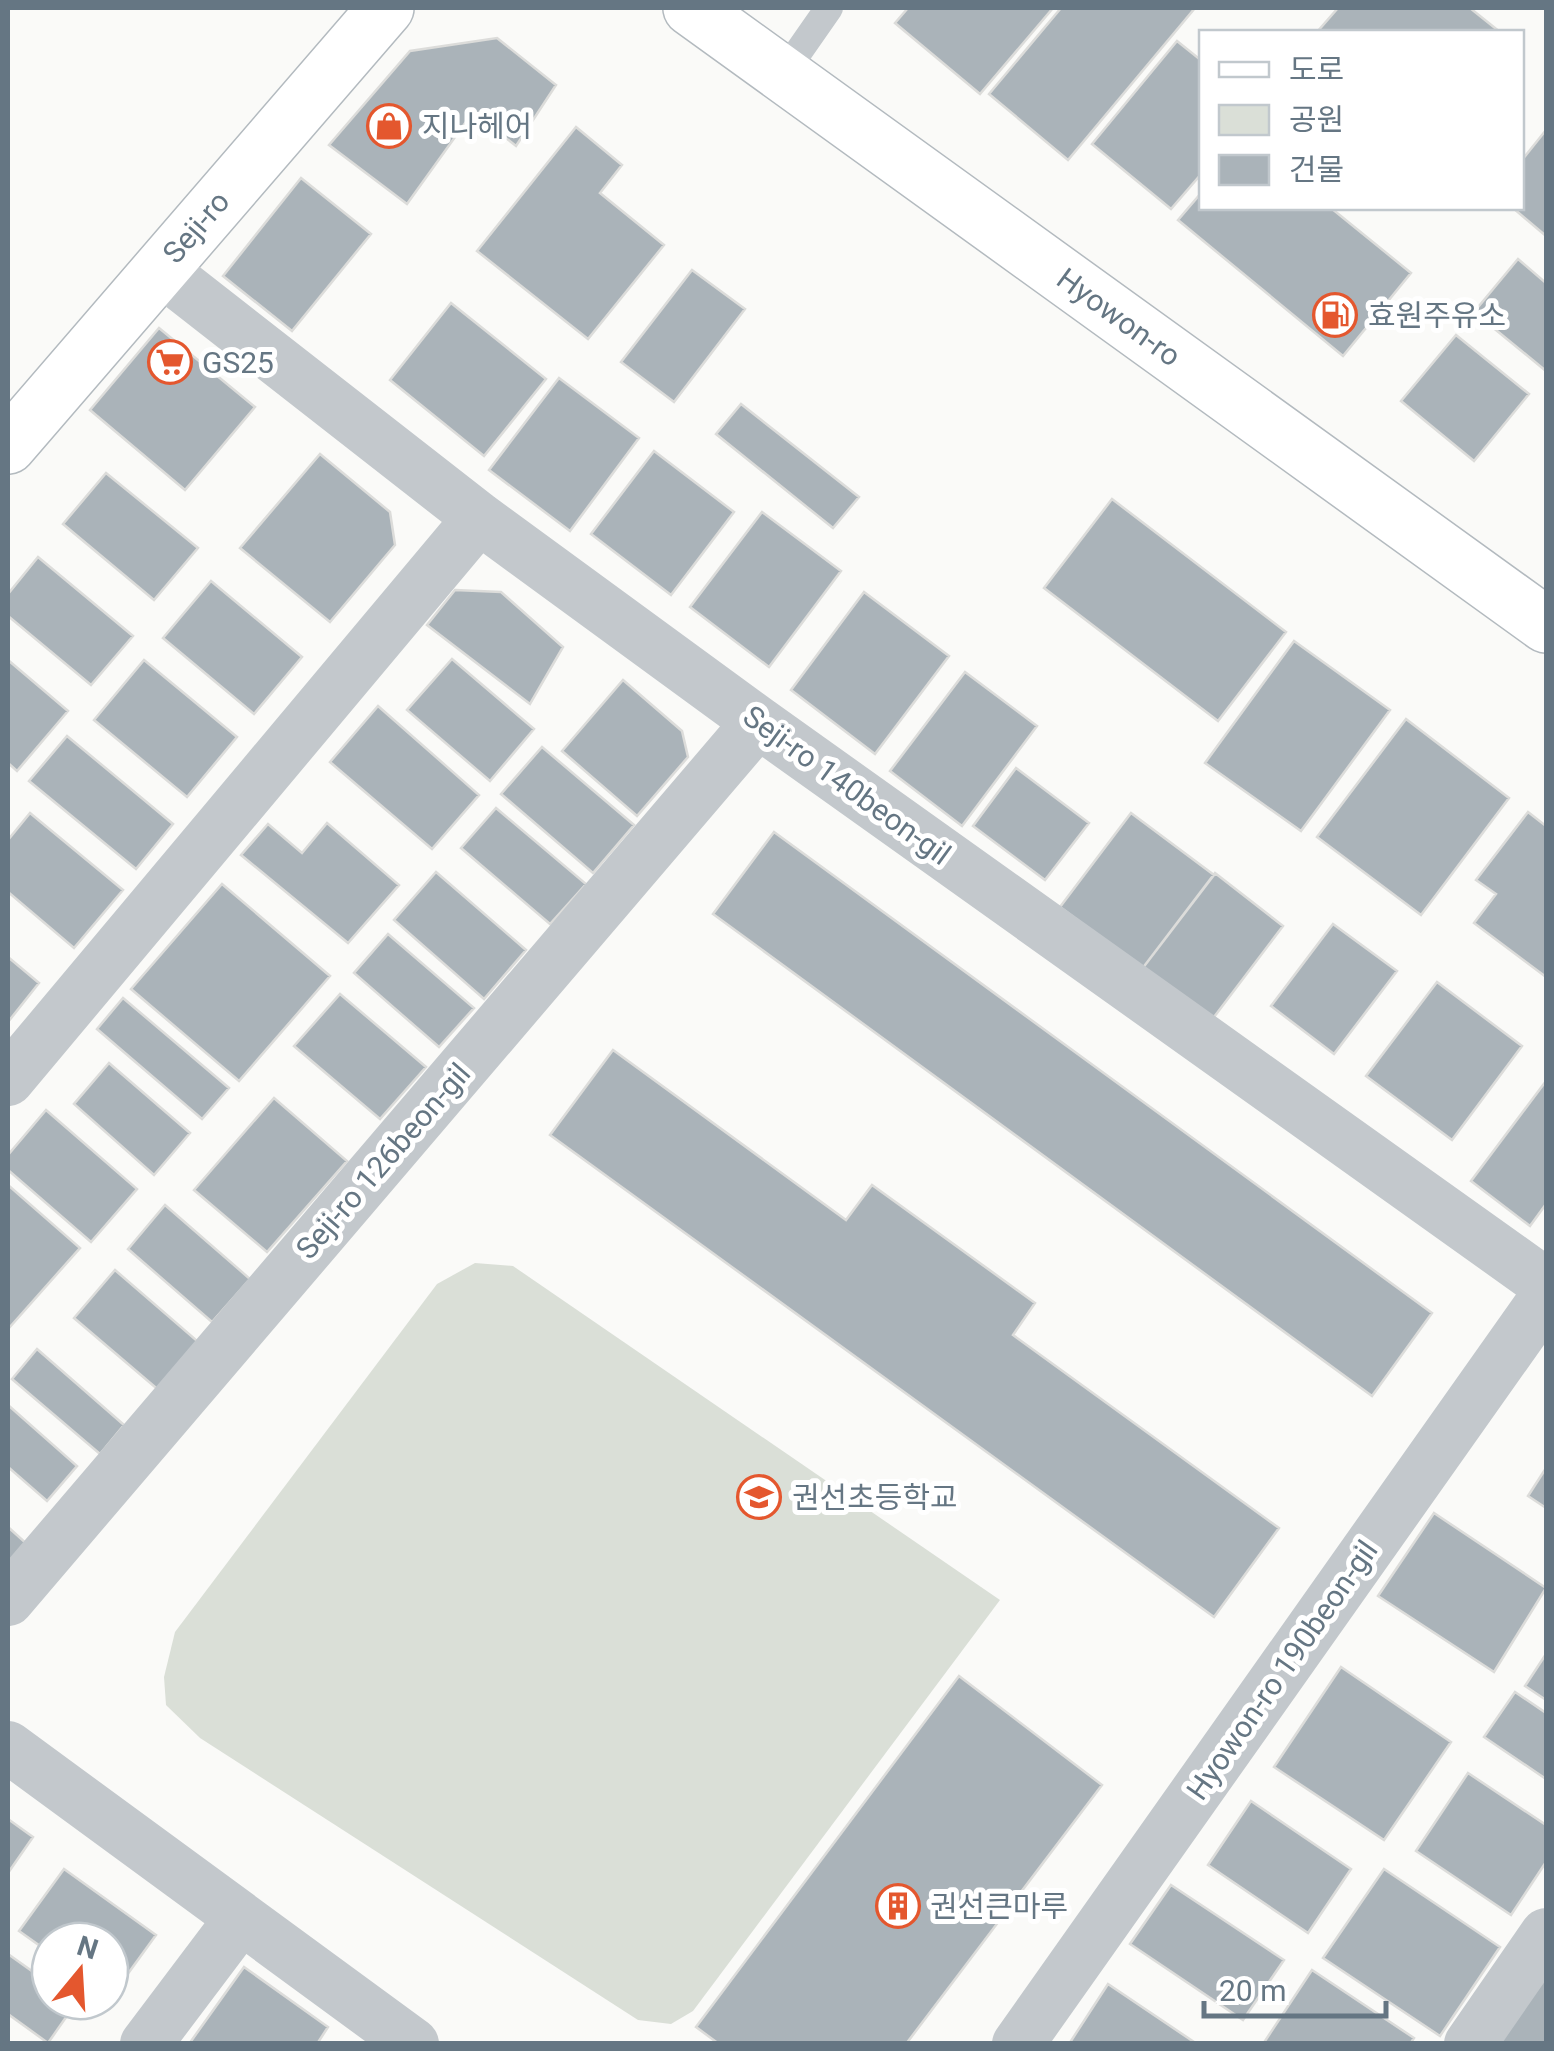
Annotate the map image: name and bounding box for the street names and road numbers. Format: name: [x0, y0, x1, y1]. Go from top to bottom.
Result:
street label: Seji-ro: [155, 184, 237, 270]
street label: Hyowon-ro: [1050, 261, 1188, 373]
street label: Seji-ro 140beon-gil: [737, 698, 957, 872]
street label: Seji-ro 126beon-gil: [289, 1056, 477, 1266]
street label: Hyowon-ro 190beon-gil: [1179, 1534, 1385, 1806]

